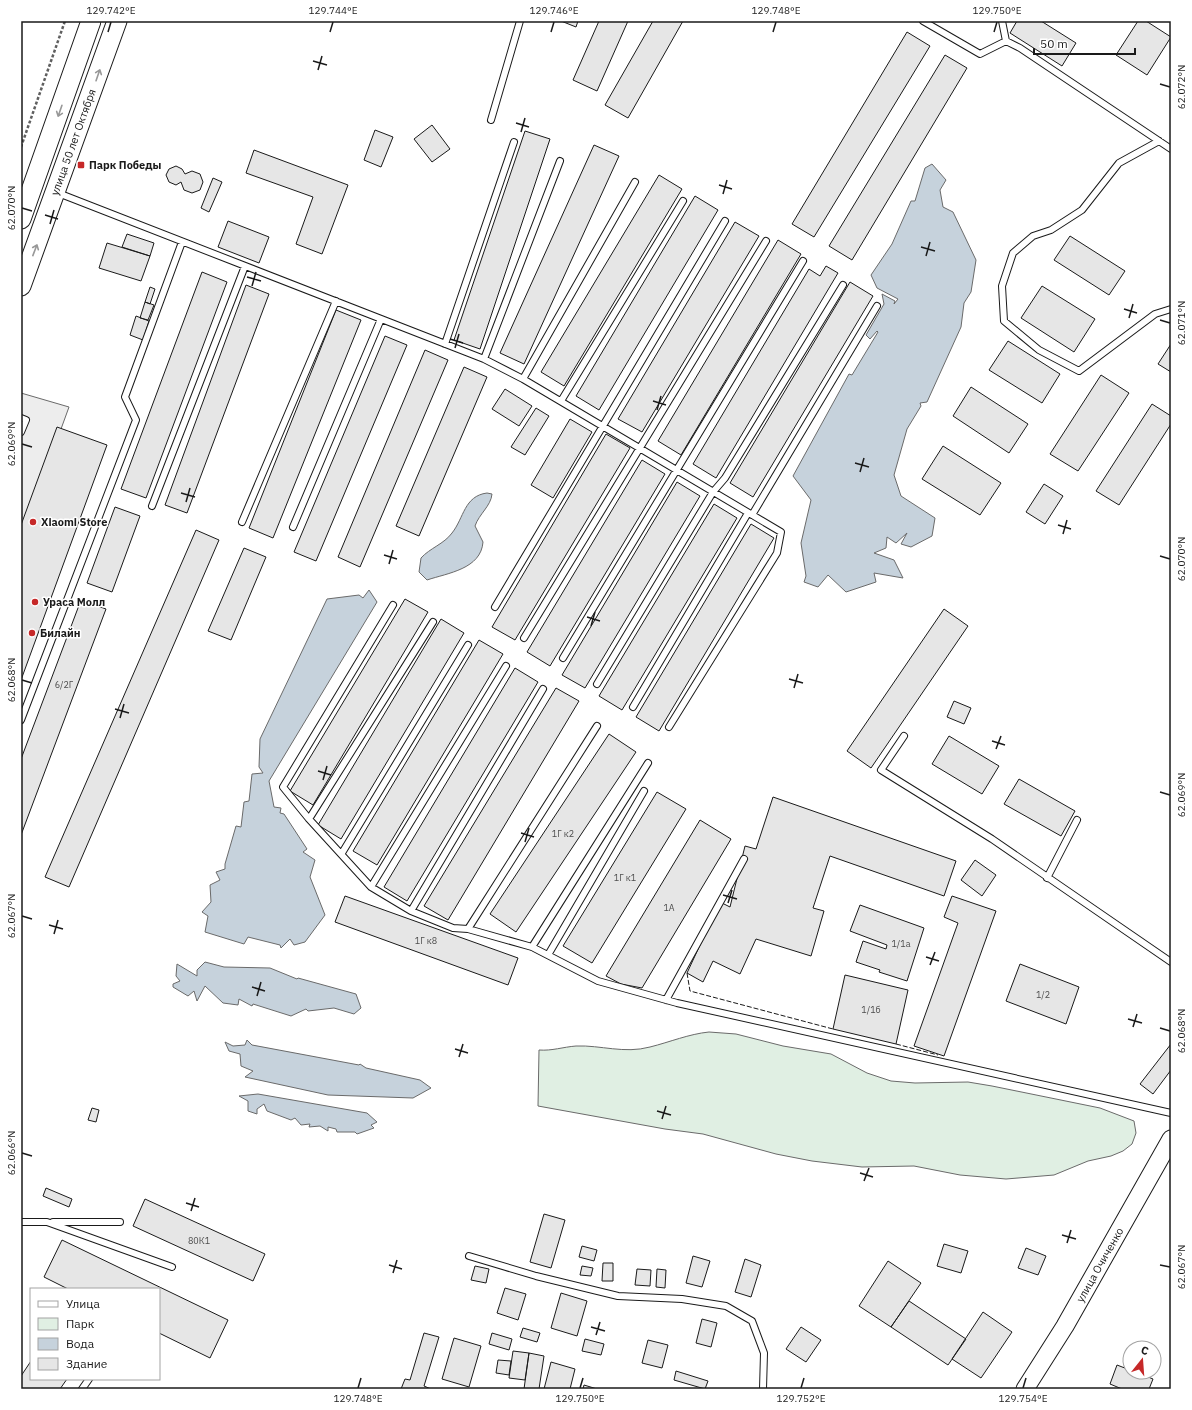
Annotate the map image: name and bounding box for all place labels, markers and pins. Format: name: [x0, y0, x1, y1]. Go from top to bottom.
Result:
place label: Парк Победы: [89, 158, 162, 172]
marker: Парк Победы: [76, 160, 86, 170]
place label: Xiaomi Store: [41, 515, 107, 529]
marker: Xiaomi Store: [28, 517, 38, 527]
place label: Ураса Молл: [43, 595, 105, 609]
marker: Ураса Молл: [30, 597, 40, 607]
place label: Билайн: [40, 626, 80, 640]
marker: Билайн: [27, 628, 37, 638]

